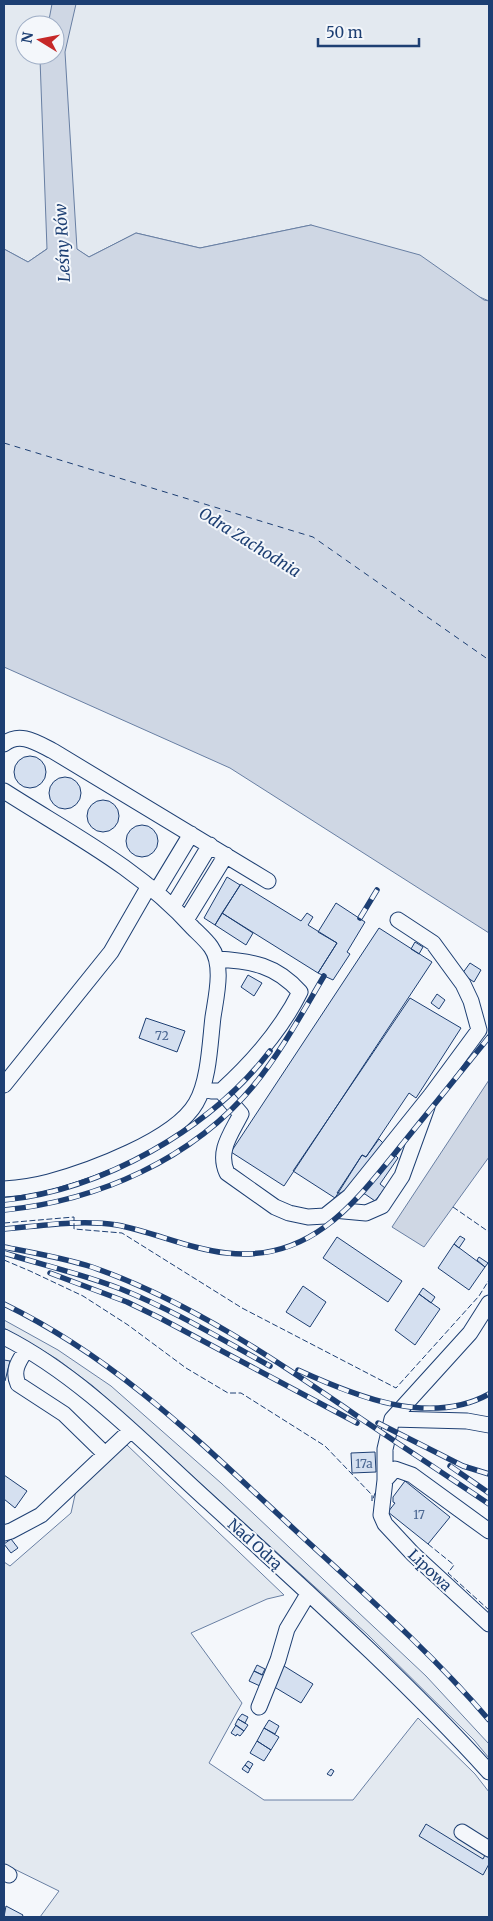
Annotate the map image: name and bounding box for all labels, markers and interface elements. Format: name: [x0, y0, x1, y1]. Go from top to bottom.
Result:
north arrow: [15, 15, 65, 65]
scale bar: [318, 15, 419, 47]
text: 50 m: [326, 23, 363, 42]
text: N: [17, 31, 37, 45]
water label: Leśny Rów: [50, 203, 74, 283]
water label: Odra Zachodnia: [195, 503, 305, 581]
house number: 72: [155, 1028, 169, 1043]
house number: 17a: [355, 1456, 373, 1471]
house number: 17: [413, 1507, 425, 1522]
street label: Nad Odrą: [224, 1515, 286, 1573]
street label: Lipowa: [404, 1545, 456, 1595]

